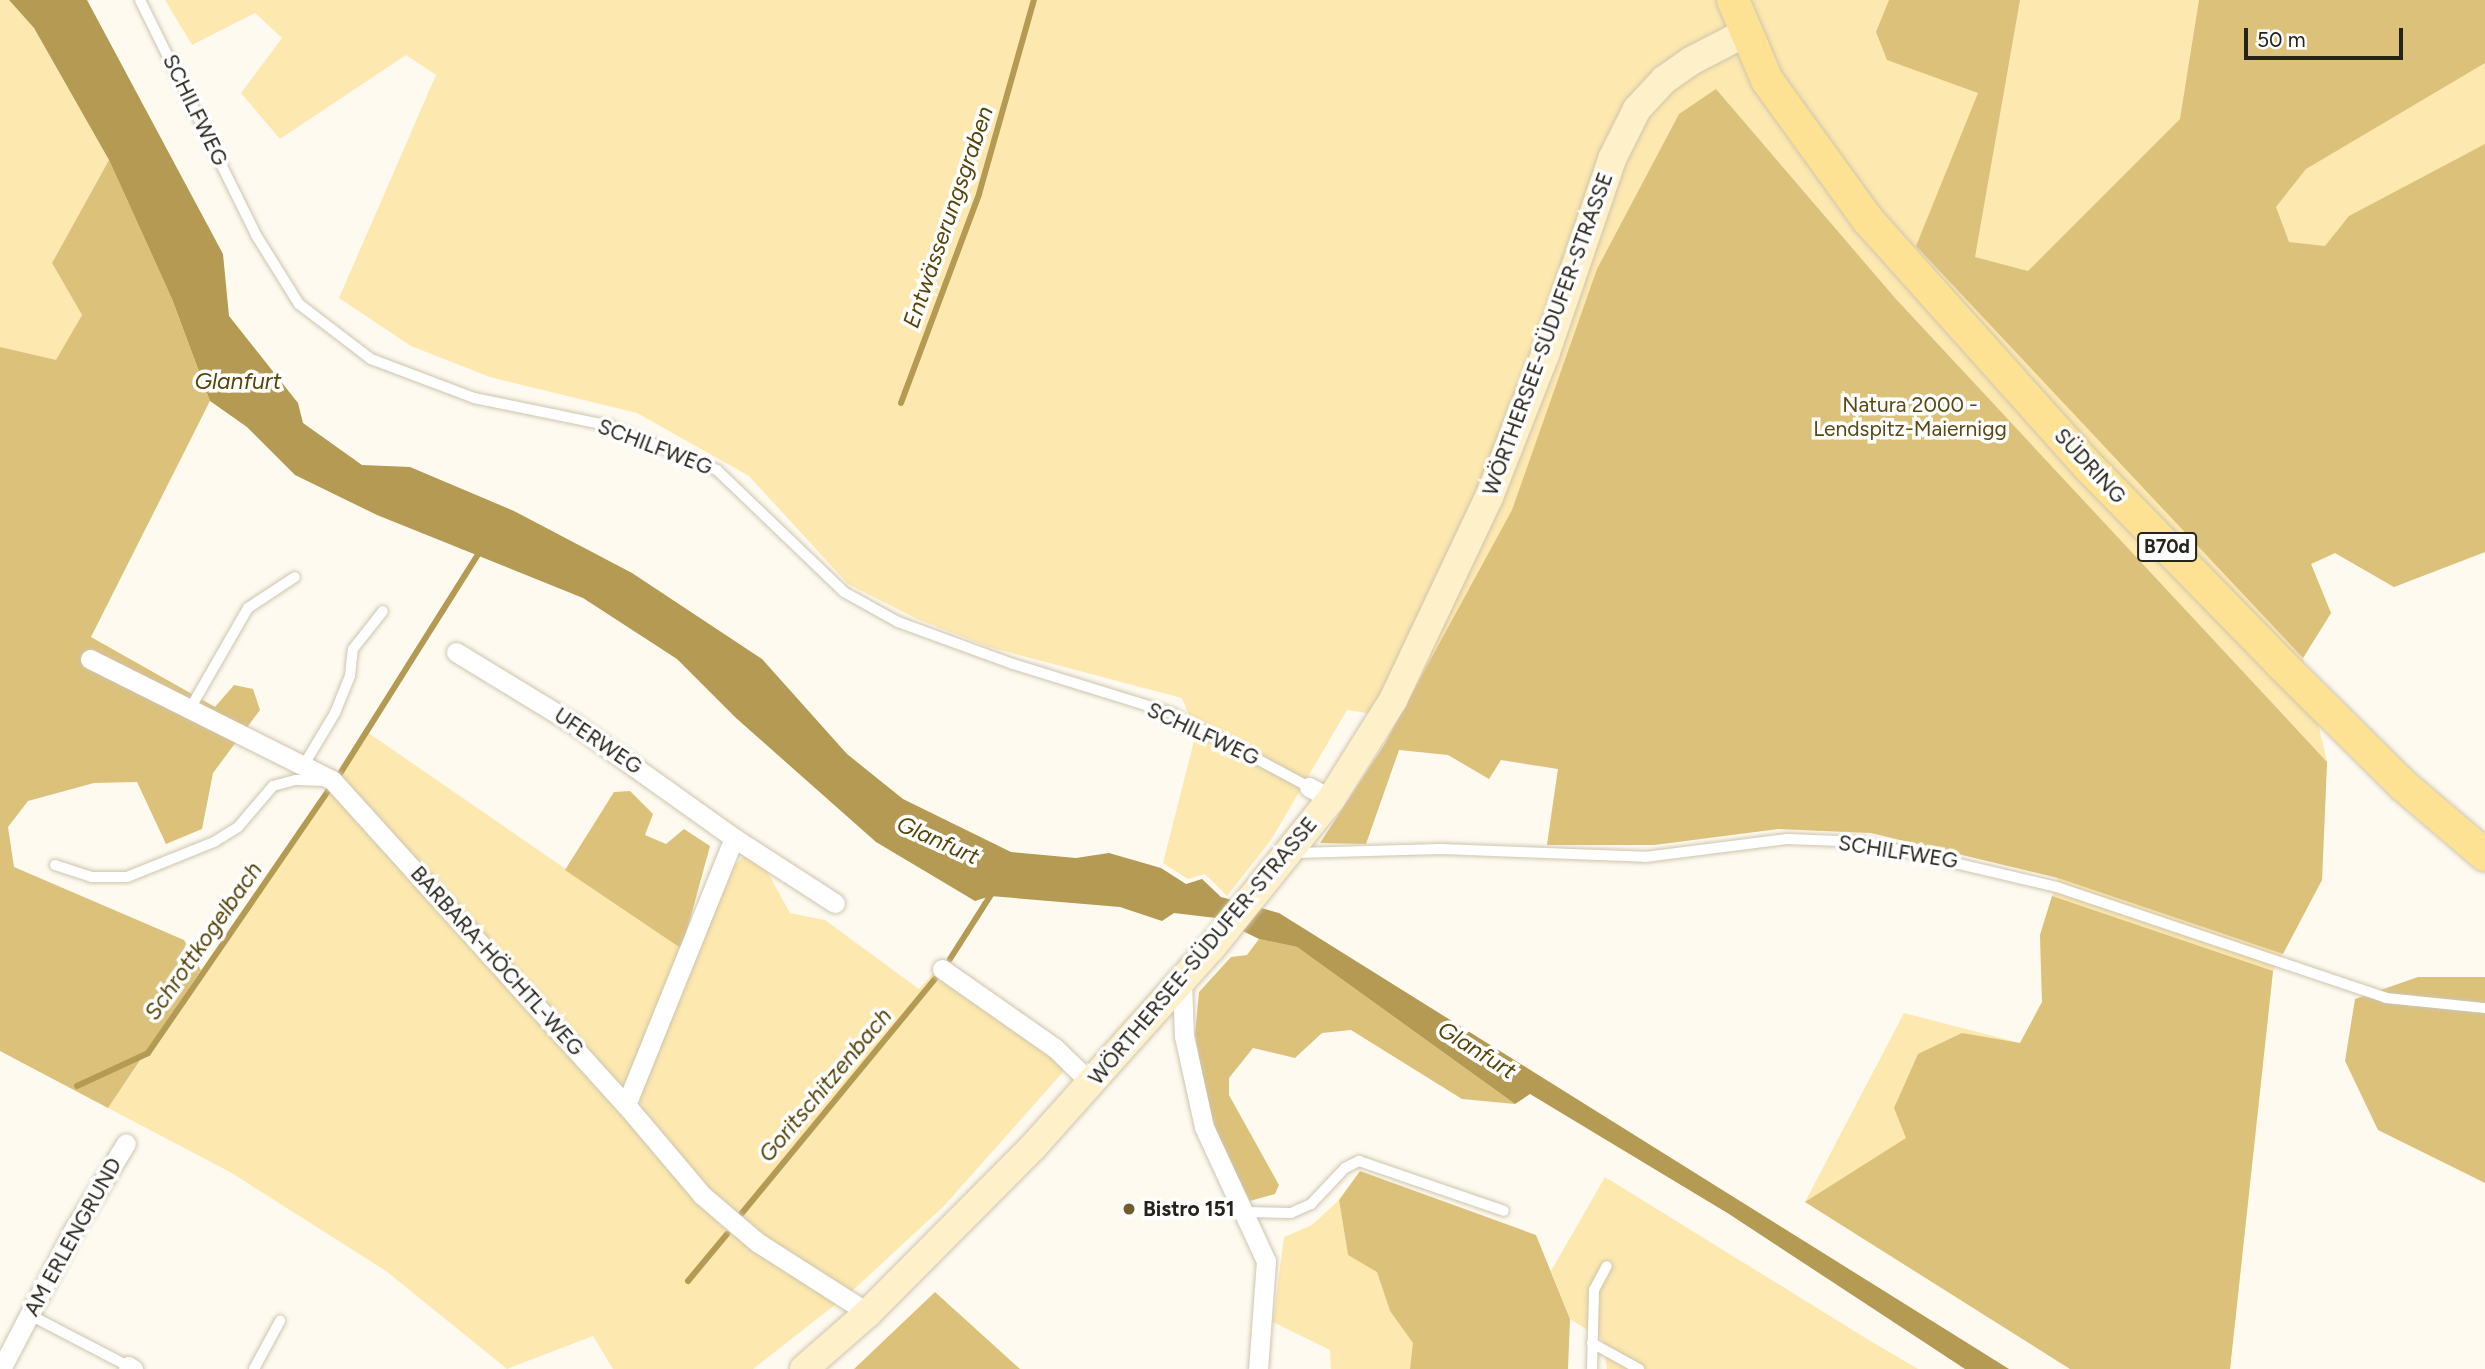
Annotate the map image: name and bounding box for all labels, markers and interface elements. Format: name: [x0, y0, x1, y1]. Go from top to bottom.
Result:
scale bar: [2247, 14, 2406, 58]
text: 50 m: [2257, 27, 2306, 52]
street label: SCHILFWEG: [157, 50, 233, 170]
water label: Entwässerungsgraben: [897, 103, 999, 331]
street label: WÖRTHERSEE-SÜDUFER-STRASSE: [1478, 169, 1618, 499]
water label: Glanfurt: [195, 367, 281, 395]
park label: Natura 2000 - Lendspitz-Maiernigg: [1813, 392, 2007, 442]
street label: SCHILFWEG: [594, 414, 716, 480]
street label: SÜDRING: [2049, 423, 2131, 509]
road number: B70d: [2136, 532, 2198, 562]
street label: SCHILFWEG: [1143, 697, 1263, 771]
street label: UFERWEG: [549, 702, 647, 780]
water label: Glanfurt: [893, 810, 983, 870]
street label: WÖRTHERSEE-SÜDUFER-STRASSE: [1083, 812, 1323, 1090]
street label: SCHILFWEG: [1837, 830, 1959, 874]
water label: Schrottkogelbach: [138, 857, 268, 1025]
street label: BARBARA-HÖCHTL-WEG: [405, 861, 589, 1061]
water label: Goritschitzenbach: [753, 1002, 897, 1168]
water label: Glanfurt: [1433, 1015, 1521, 1085]
street label: AM ERLENGRUND: [19, 1153, 127, 1321]
place label: Bistro 151: [1143, 1196, 1235, 1222]
marker: Bistro 151: [1121, 1201, 1137, 1217]

